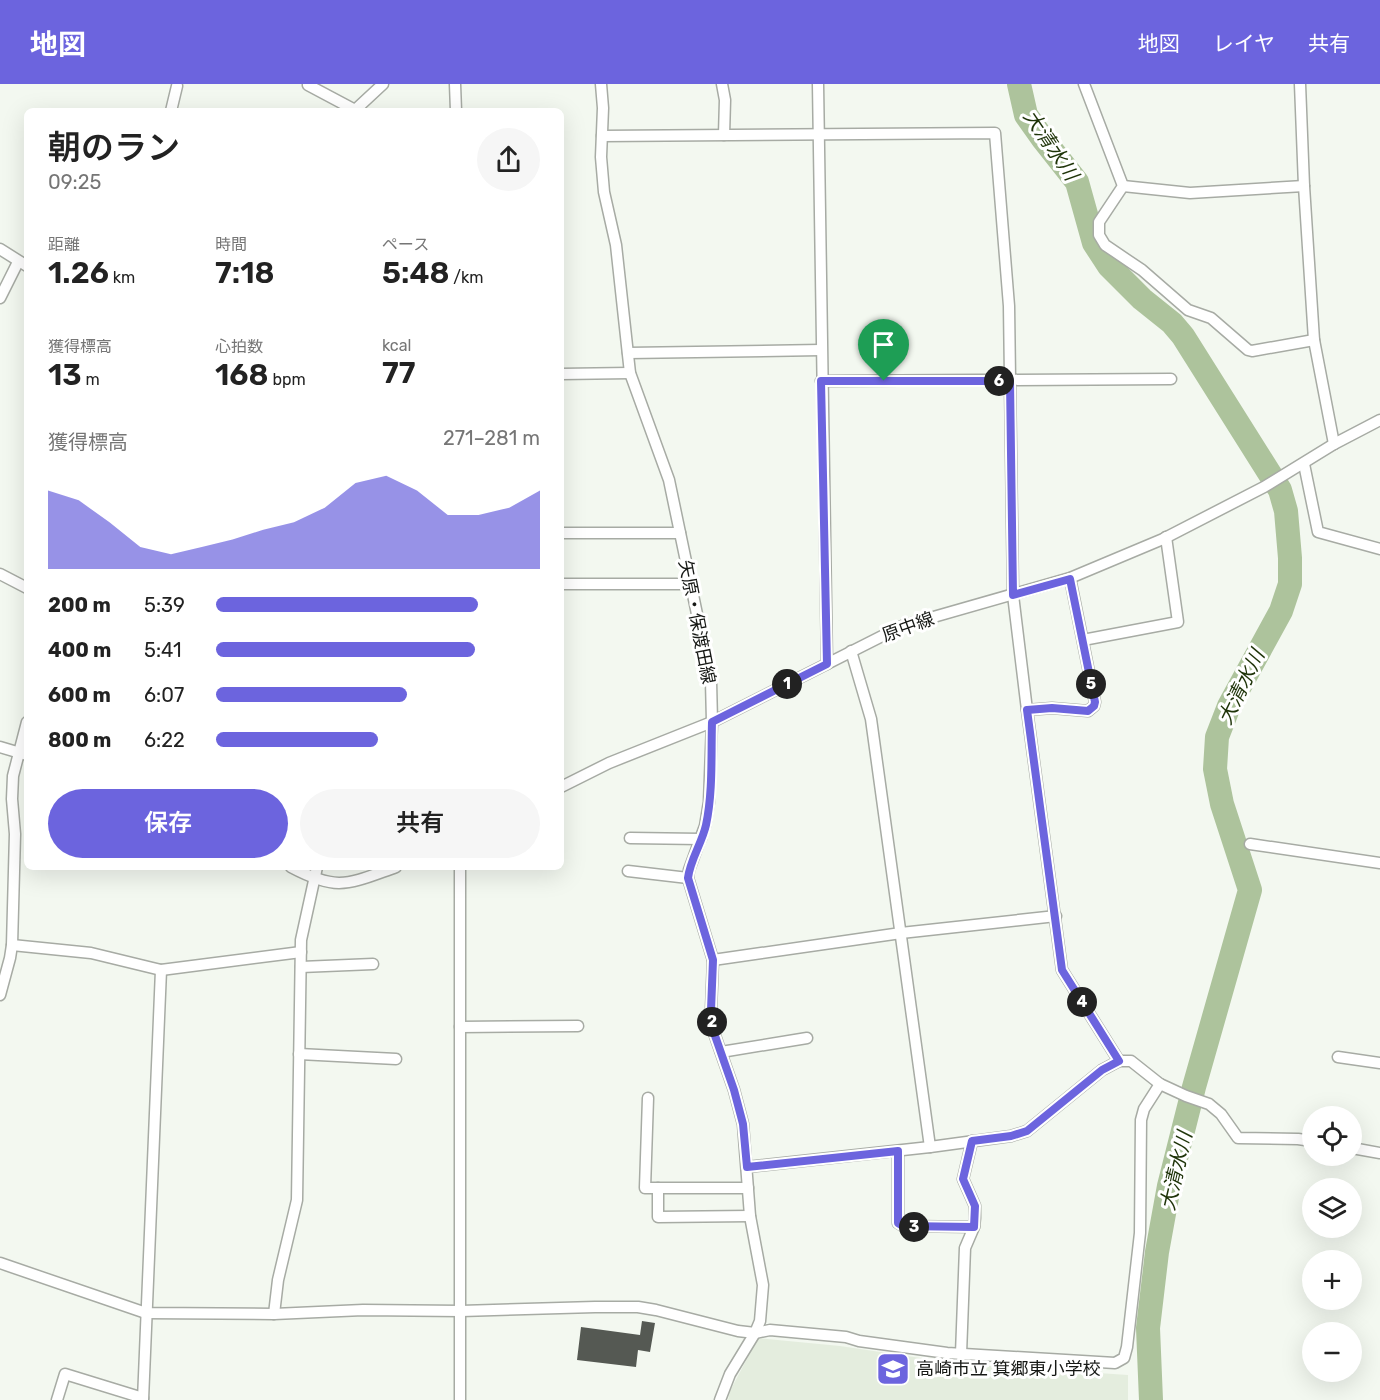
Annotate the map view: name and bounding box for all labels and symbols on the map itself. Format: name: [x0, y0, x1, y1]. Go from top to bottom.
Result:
water label: 大清水川: [1019, 105, 1084, 187]
pin: [858, 319, 909, 381]
pin: 6: [984, 366, 1014, 396]
street label: 矢原・保渡田線: [674, 558, 720, 686]
street label: 原中線: [879, 607, 937, 647]
water label: 大清水川: [1213, 644, 1270, 728]
pin: 1: [772, 669, 802, 699]
pin: 5: [1076, 669, 1106, 699]
pin: 4: [1067, 987, 1097, 1017]
pin: 2: [697, 1007, 727, 1037]
water label: 大清水川: [1155, 1127, 1197, 1213]
pin: 3: [899, 1212, 929, 1242]
school or university icon: 高崎市立 箕郷東小学校: [875, 1351, 911, 1387]
place label: 高崎市立 箕郷東小学校: [916, 1358, 1100, 1380]

